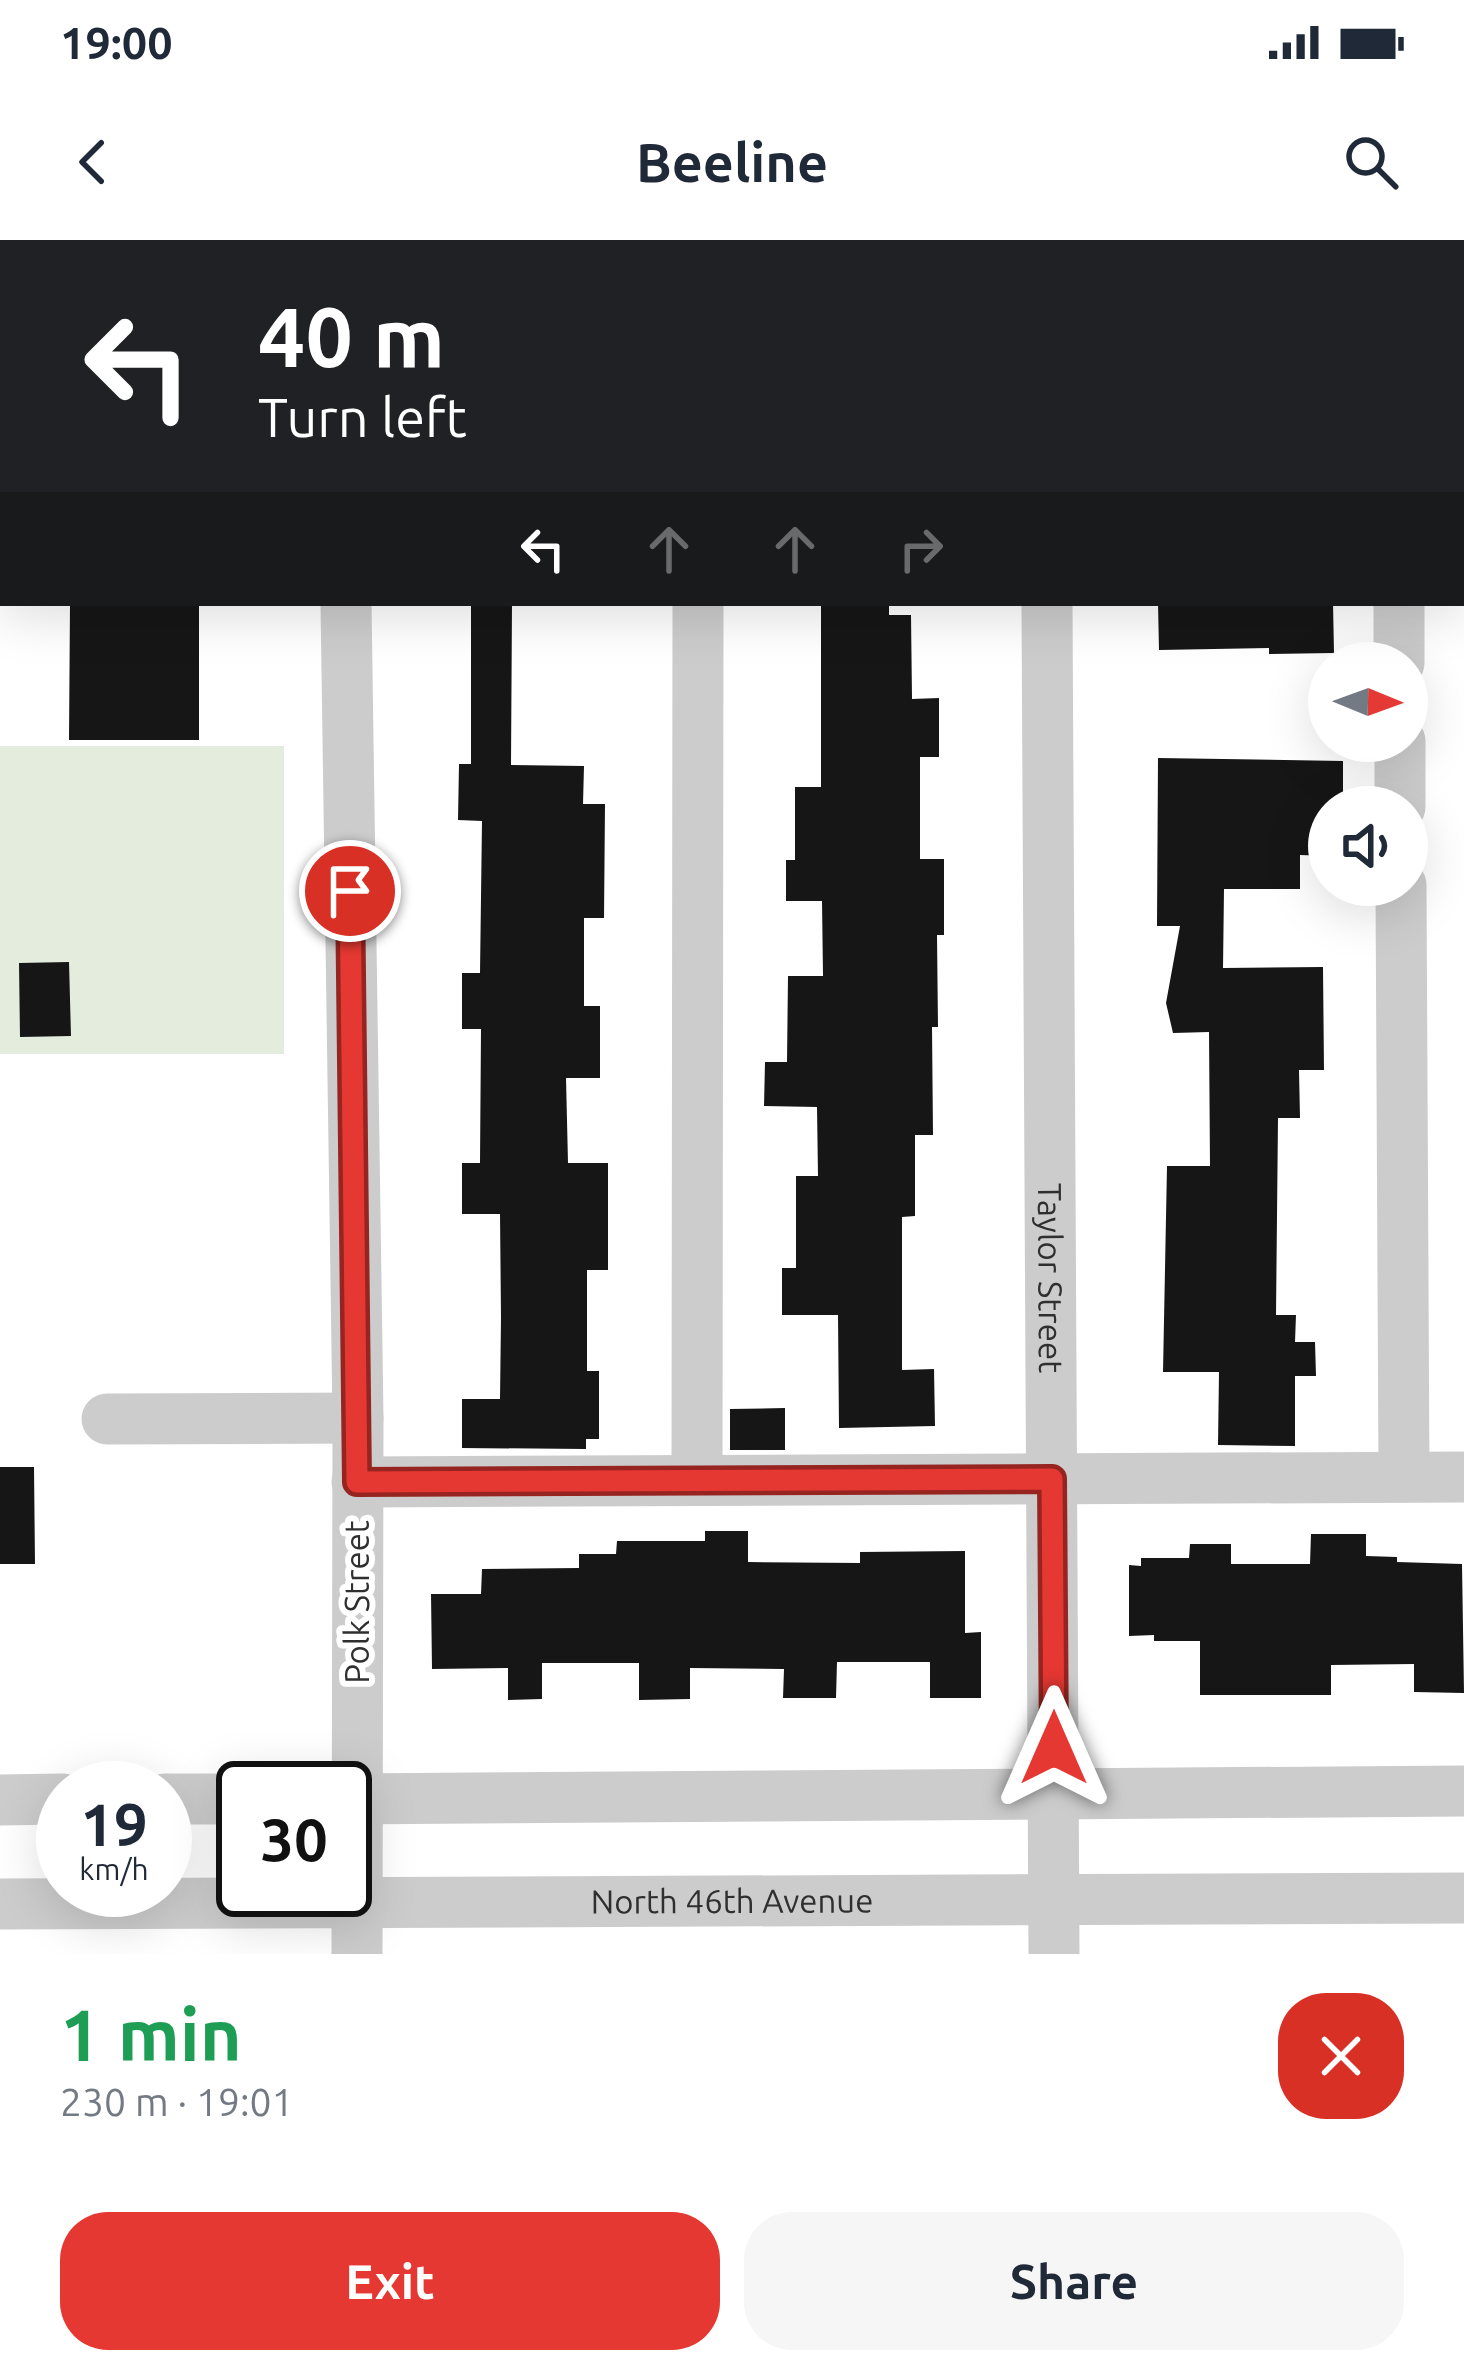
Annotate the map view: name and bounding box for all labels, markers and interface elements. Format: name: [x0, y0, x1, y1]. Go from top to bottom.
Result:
text: 19:00: [60, 17, 173, 68]
icon: back: [60, 129, 126, 195]
icon: search: [1338, 129, 1404, 195]
text: Beeline: [636, 132, 828, 192]
icon: left: [60, 288, 216, 444]
text: 40 m: [258, 289, 445, 383]
text: Turn left: [258, 387, 467, 447]
icon: left: [510, 516, 576, 582]
icon: ahead: [636, 516, 702, 582]
icon: ahead: [762, 516, 828, 582]
icon: right: [888, 516, 954, 582]
north arrow: [1308, 642, 1428, 762]
map controls: [1308, 642, 1428, 906]
button: sound: [1308, 786, 1428, 906]
pin: [299, 840, 401, 942]
icon: arrive: [317, 858, 383, 924]
street label: Taylor Street: [1032, 1183, 1070, 1373]
street label: Polk Street: [338, 1520, 375, 1684]
position arrow: [991, 1685, 1117, 1811]
speed limit sign: 30: [216, 1761, 372, 1917]
text: 19: [80, 1790, 148, 1857]
text: km/h: [79, 1852, 149, 1886]
street label: North 46th Avenue: [591, 1881, 873, 1920]
button: close: [1278, 1993, 1404, 2119]
text: 1 min: [60, 1994, 242, 2075]
text: 230 m · 19:01: [60, 2080, 294, 2123]
button: Exit: [60, 2212, 720, 2350]
button: Share: [744, 2212, 1404, 2350]

